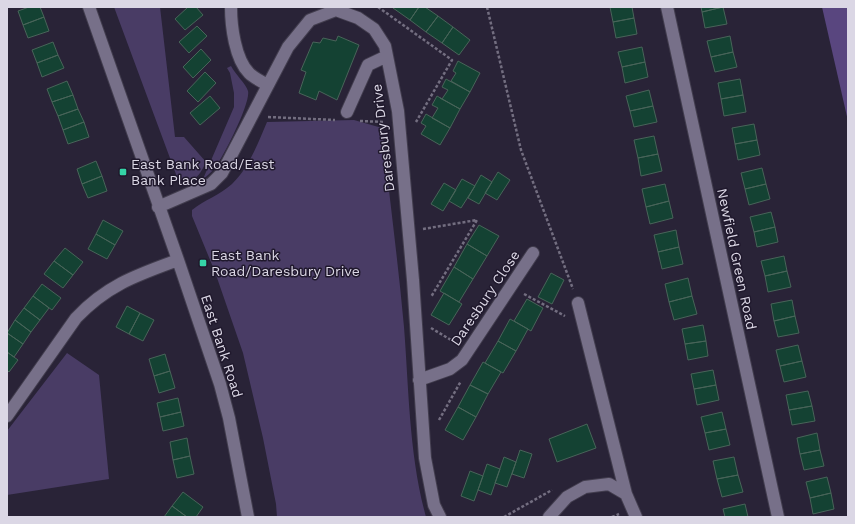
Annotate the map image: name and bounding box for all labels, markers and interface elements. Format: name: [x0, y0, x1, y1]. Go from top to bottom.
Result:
street label: Daresbury Drive: [368, 83, 398, 193]
place label: East Bank Road/East Bank Place: [131, 156, 275, 188]
marker: East Bank Road/East Bank Place: [118, 167, 128, 177]
street label: Newfield Green Road: [714, 187, 760, 331]
place label: East Bank Road/Daresbury Drive: [211, 247, 360, 279]
street label: Daresbury Close: [447, 247, 523, 349]
marker: East Bank Road/Daresbury Drive: [198, 258, 208, 268]
street label: East Bank Road: [198, 293, 246, 399]

